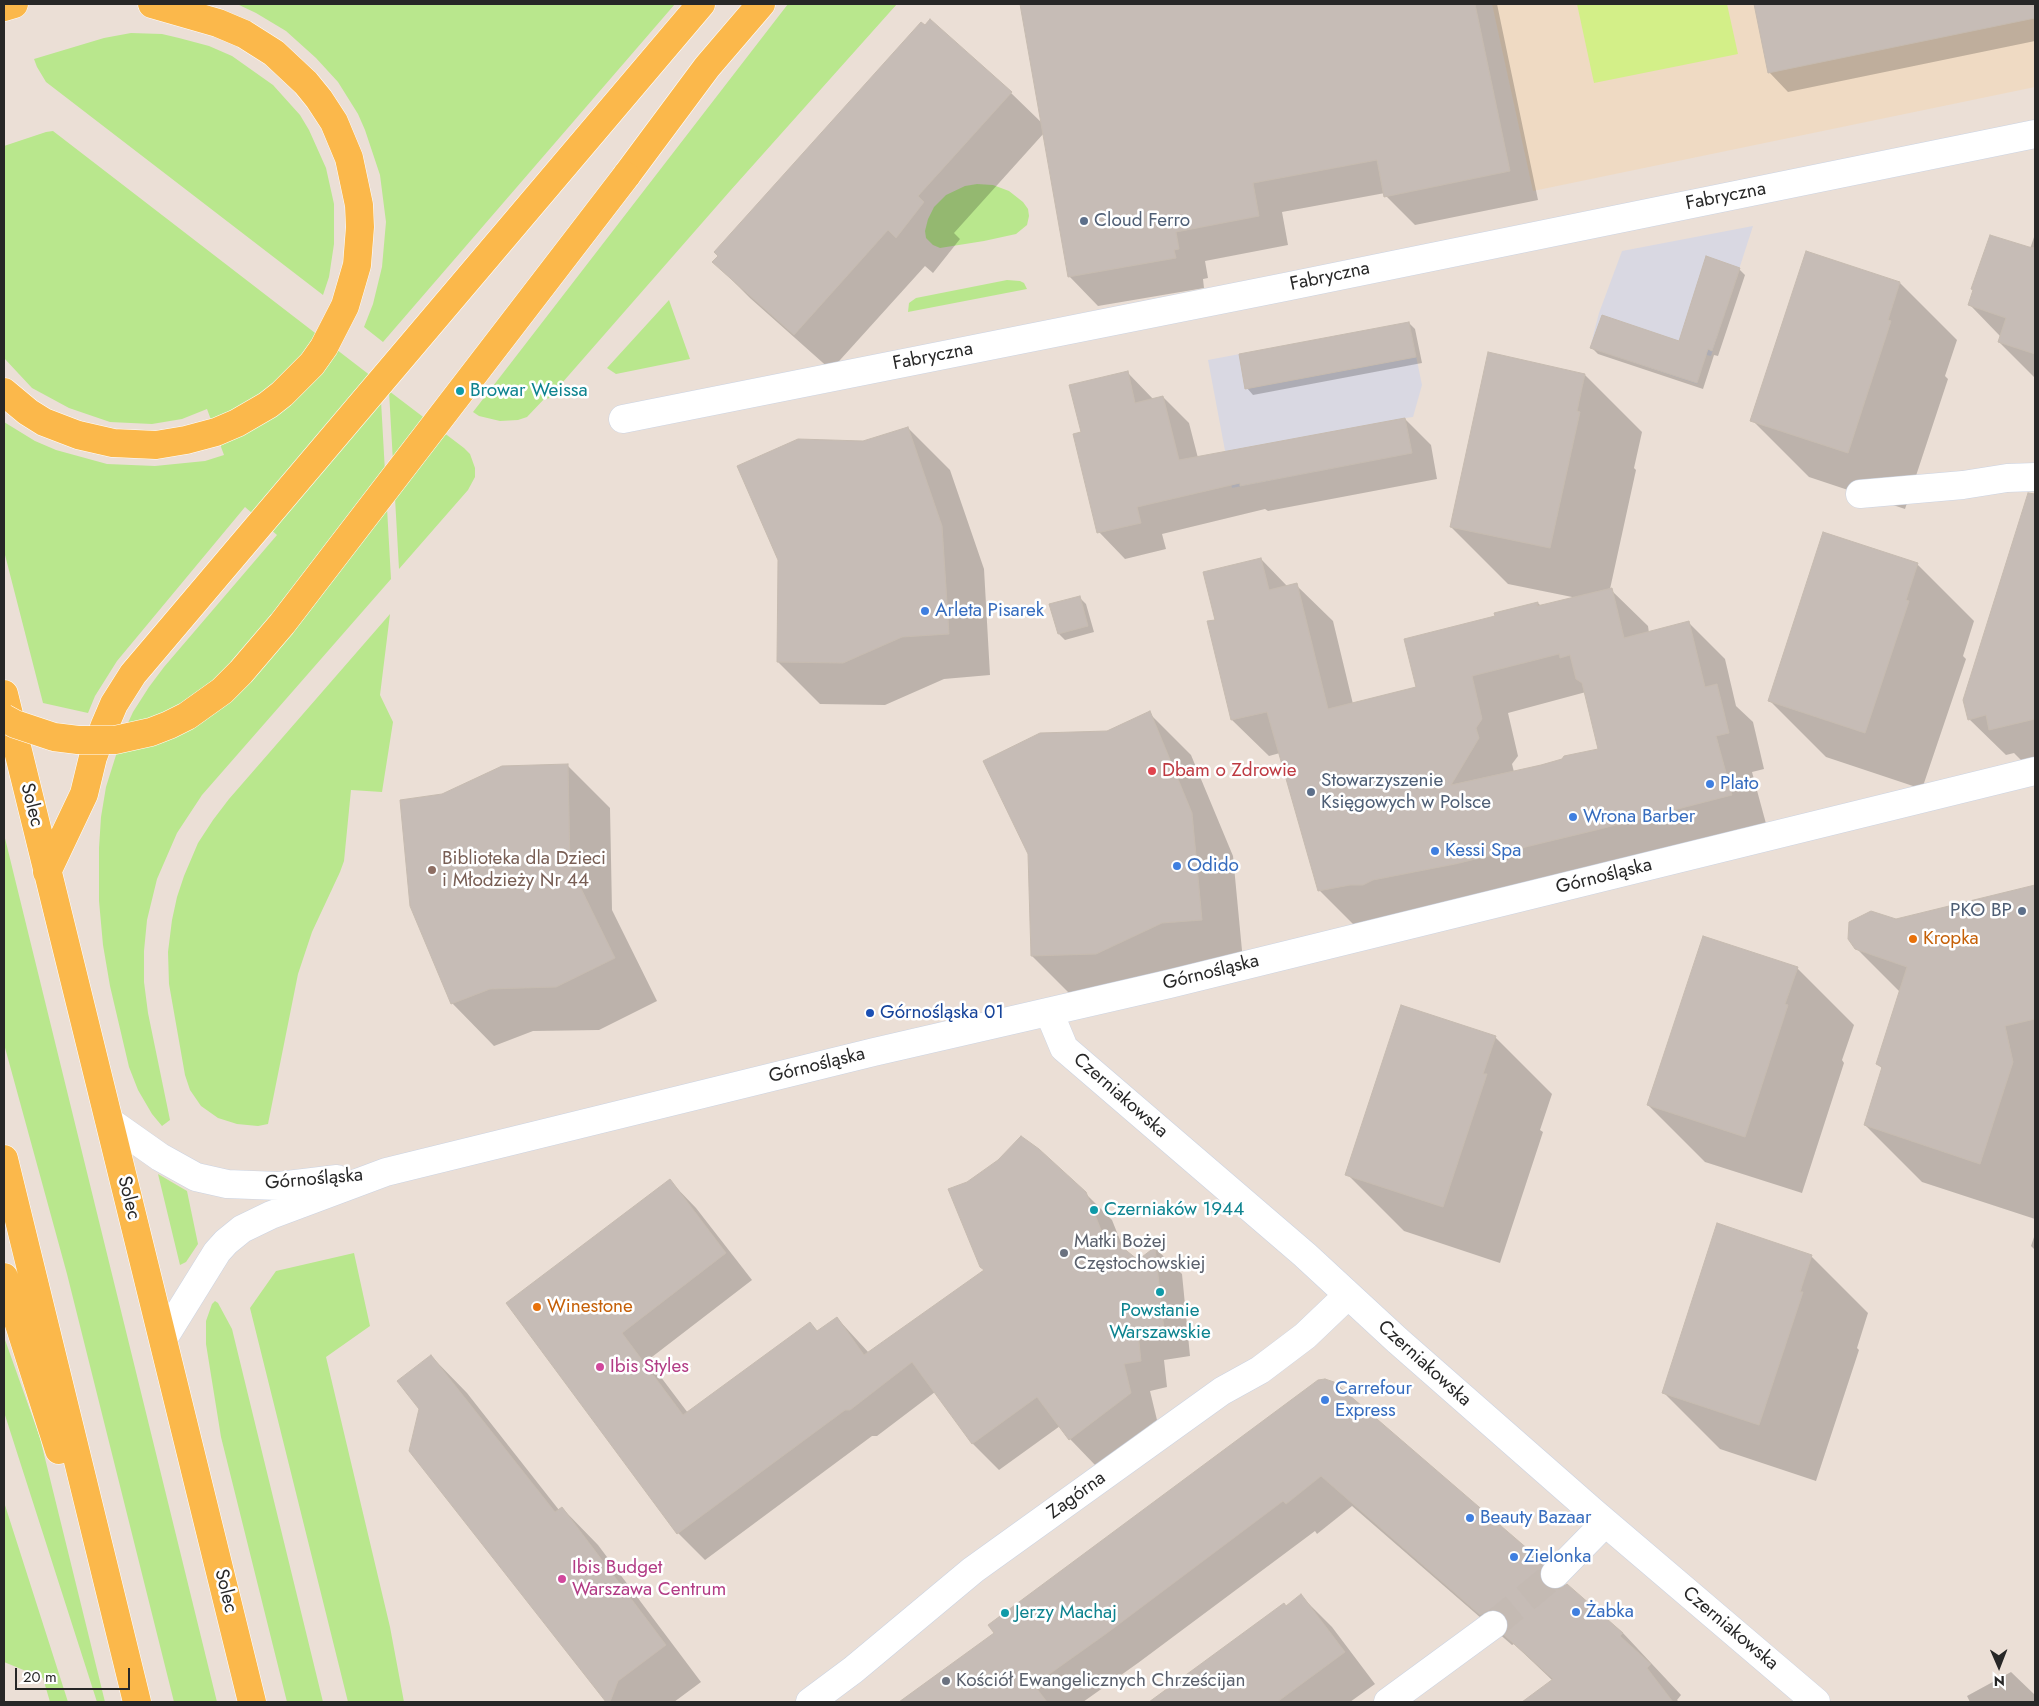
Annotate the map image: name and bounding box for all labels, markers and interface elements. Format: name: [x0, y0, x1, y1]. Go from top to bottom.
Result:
street label: Fabryczna: [1684, 178, 1768, 216]
place label: Cloud Ferro: [1094, 210, 1190, 232]
marker: Cloud Ferro: [1078, 215, 1090, 227]
street label: Fabryczna: [1288, 257, 1372, 297]
street label: Fabryczna: [891, 338, 975, 376]
place label: Browar Weissa: [470, 380, 588, 402]
marker: Browar Weissa: [454, 385, 466, 397]
place label: Arleta Pisarek: [935, 600, 1044, 622]
marker: Arleta Pisarek: [919, 605, 931, 617]
place label: Dbam o Zdrowie: [1162, 760, 1297, 782]
marker: Dbam o Zdrowie: [1146, 765, 1158, 777]
place label: Stowarzyszenie Księgowych w Polsce: [1321, 770, 1491, 814]
place label: Plato: [1720, 773, 1759, 795]
marker: Plato: [1704, 778, 1716, 790]
street label: Solec: [15, 781, 47, 829]
marker: Stowarzyszenie Księgowych w Polsce: [1305, 786, 1317, 798]
place label: Wrona Barber: [1583, 806, 1695, 828]
marker: Wrona Barber: [1567, 811, 1579, 823]
place label: Kessi Spa: [1445, 840, 1521, 862]
marker: Kessi Spa: [1429, 845, 1441, 857]
place label: Biblioteka dla Dzieci i Młodzieży Nr 44: [442, 848, 606, 892]
street label: Górnośląska: [1554, 854, 1654, 900]
place label: Odido: [1187, 855, 1239, 877]
marker: Odido: [1171, 860, 1183, 872]
marker: Biblioteka dla Dzieci i Młodzieży Nr 44: [426, 864, 438, 876]
place label: PKO BP: [1950, 900, 2012, 922]
marker: PKO BP: [2016, 905, 2028, 917]
place label: Kropka: [1923, 928, 1979, 950]
marker: Kropka: [1907, 933, 1919, 945]
street label: Górnośląska: [1161, 950, 1261, 996]
place label: Górnośląska 01: [880, 1002, 1004, 1024]
marker: Górnośląska 01: [864, 1007, 876, 1019]
street label: Górnośląska: [767, 1043, 867, 1089]
street label: Czerniakowska: [1068, 1049, 1172, 1143]
street label: Górnośląska: [264, 1164, 364, 1196]
street label: Solec: [112, 1174, 144, 1222]
place label: Czerniaków 1944: [1104, 1199, 1244, 1221]
marker: Czerniaków 1944: [1088, 1204, 1100, 1216]
place label: Matki Bożej Częstochowskiej: [1074, 1231, 1205, 1275]
marker: Matki Bożej Częstochowskiej: [1058, 1247, 1070, 1259]
marker: Powstanie Warszawskie: [1154, 1286, 1166, 1298]
place label: Winestone: [547, 1296, 633, 1318]
place label: Powstanie Warszawskie: [1109, 1300, 1211, 1344]
marker: Winestone: [531, 1301, 543, 1313]
street label: Czerniakowska: [1373, 1316, 1475, 1412]
place label: Ibis Styles: [610, 1356, 689, 1378]
marker: Ibis Styles: [594, 1361, 606, 1373]
place label: Carrefour Express: [1335, 1378, 1412, 1422]
marker: Carrefour Express: [1319, 1394, 1331, 1406]
street label: Zagórna: [1043, 1467, 1111, 1525]
place label: Beauty Bazaar: [1480, 1507, 1591, 1529]
marker: Beauty Bazaar: [1464, 1512, 1476, 1524]
place label: Zielonka: [1524, 1546, 1591, 1568]
marker: Zielonka: [1508, 1551, 1520, 1563]
place label: Ibis Budget Warszawa Centrum: [572, 1557, 726, 1601]
street label: Solec: [209, 1567, 241, 1615]
marker: Ibis Budget Warszawa Centrum: [556, 1573, 568, 1585]
street label: Czerniakowska: [1677, 1582, 1783, 1676]
place label: Żabka: [1586, 1601, 1634, 1623]
place label: Jerzy Machaj: [1015, 1602, 1117, 1624]
marker: Żabka: [1570, 1606, 1582, 1618]
marker: Jerzy Machaj: [999, 1607, 1011, 1619]
north arrow: [1974, 1641, 2024, 1691]
scale bar: [18, 1658, 132, 1690]
text: 20 m: [23, 1666, 57, 1688]
place label: Kościół Ewangelicznych Chrześcijan: [956, 1670, 1245, 1692]
text: N: [1994, 1671, 2005, 1691]
marker: Kościół Ewangelicznych Chrześcijan: [940, 1675, 952, 1687]

